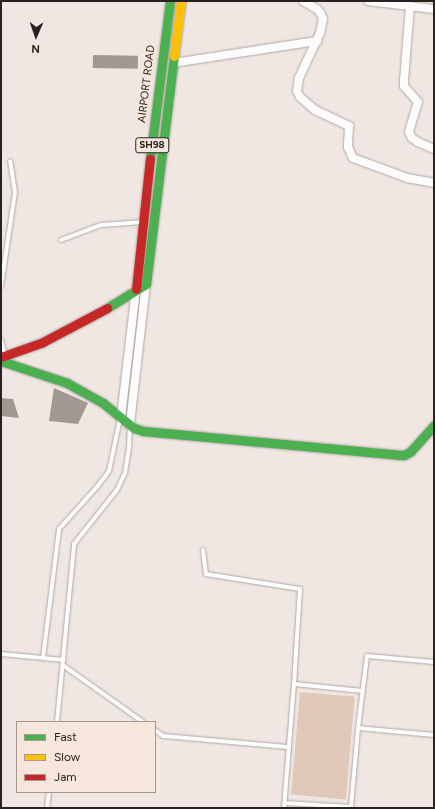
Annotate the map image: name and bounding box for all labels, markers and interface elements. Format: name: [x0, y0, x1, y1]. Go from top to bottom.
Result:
north arrow: [16, 16, 56, 56]
text: N: [31, 42, 40, 55]
street label: AIRPORT ROAD: [136, 44, 158, 124]
road number: SH98: [135, 137, 169, 153]
legend: [16, 721, 156, 793]
text: Fast: [54, 730, 77, 744]
text: Slow: [54, 750, 80, 764]
text: Jam: [54, 770, 77, 784]

